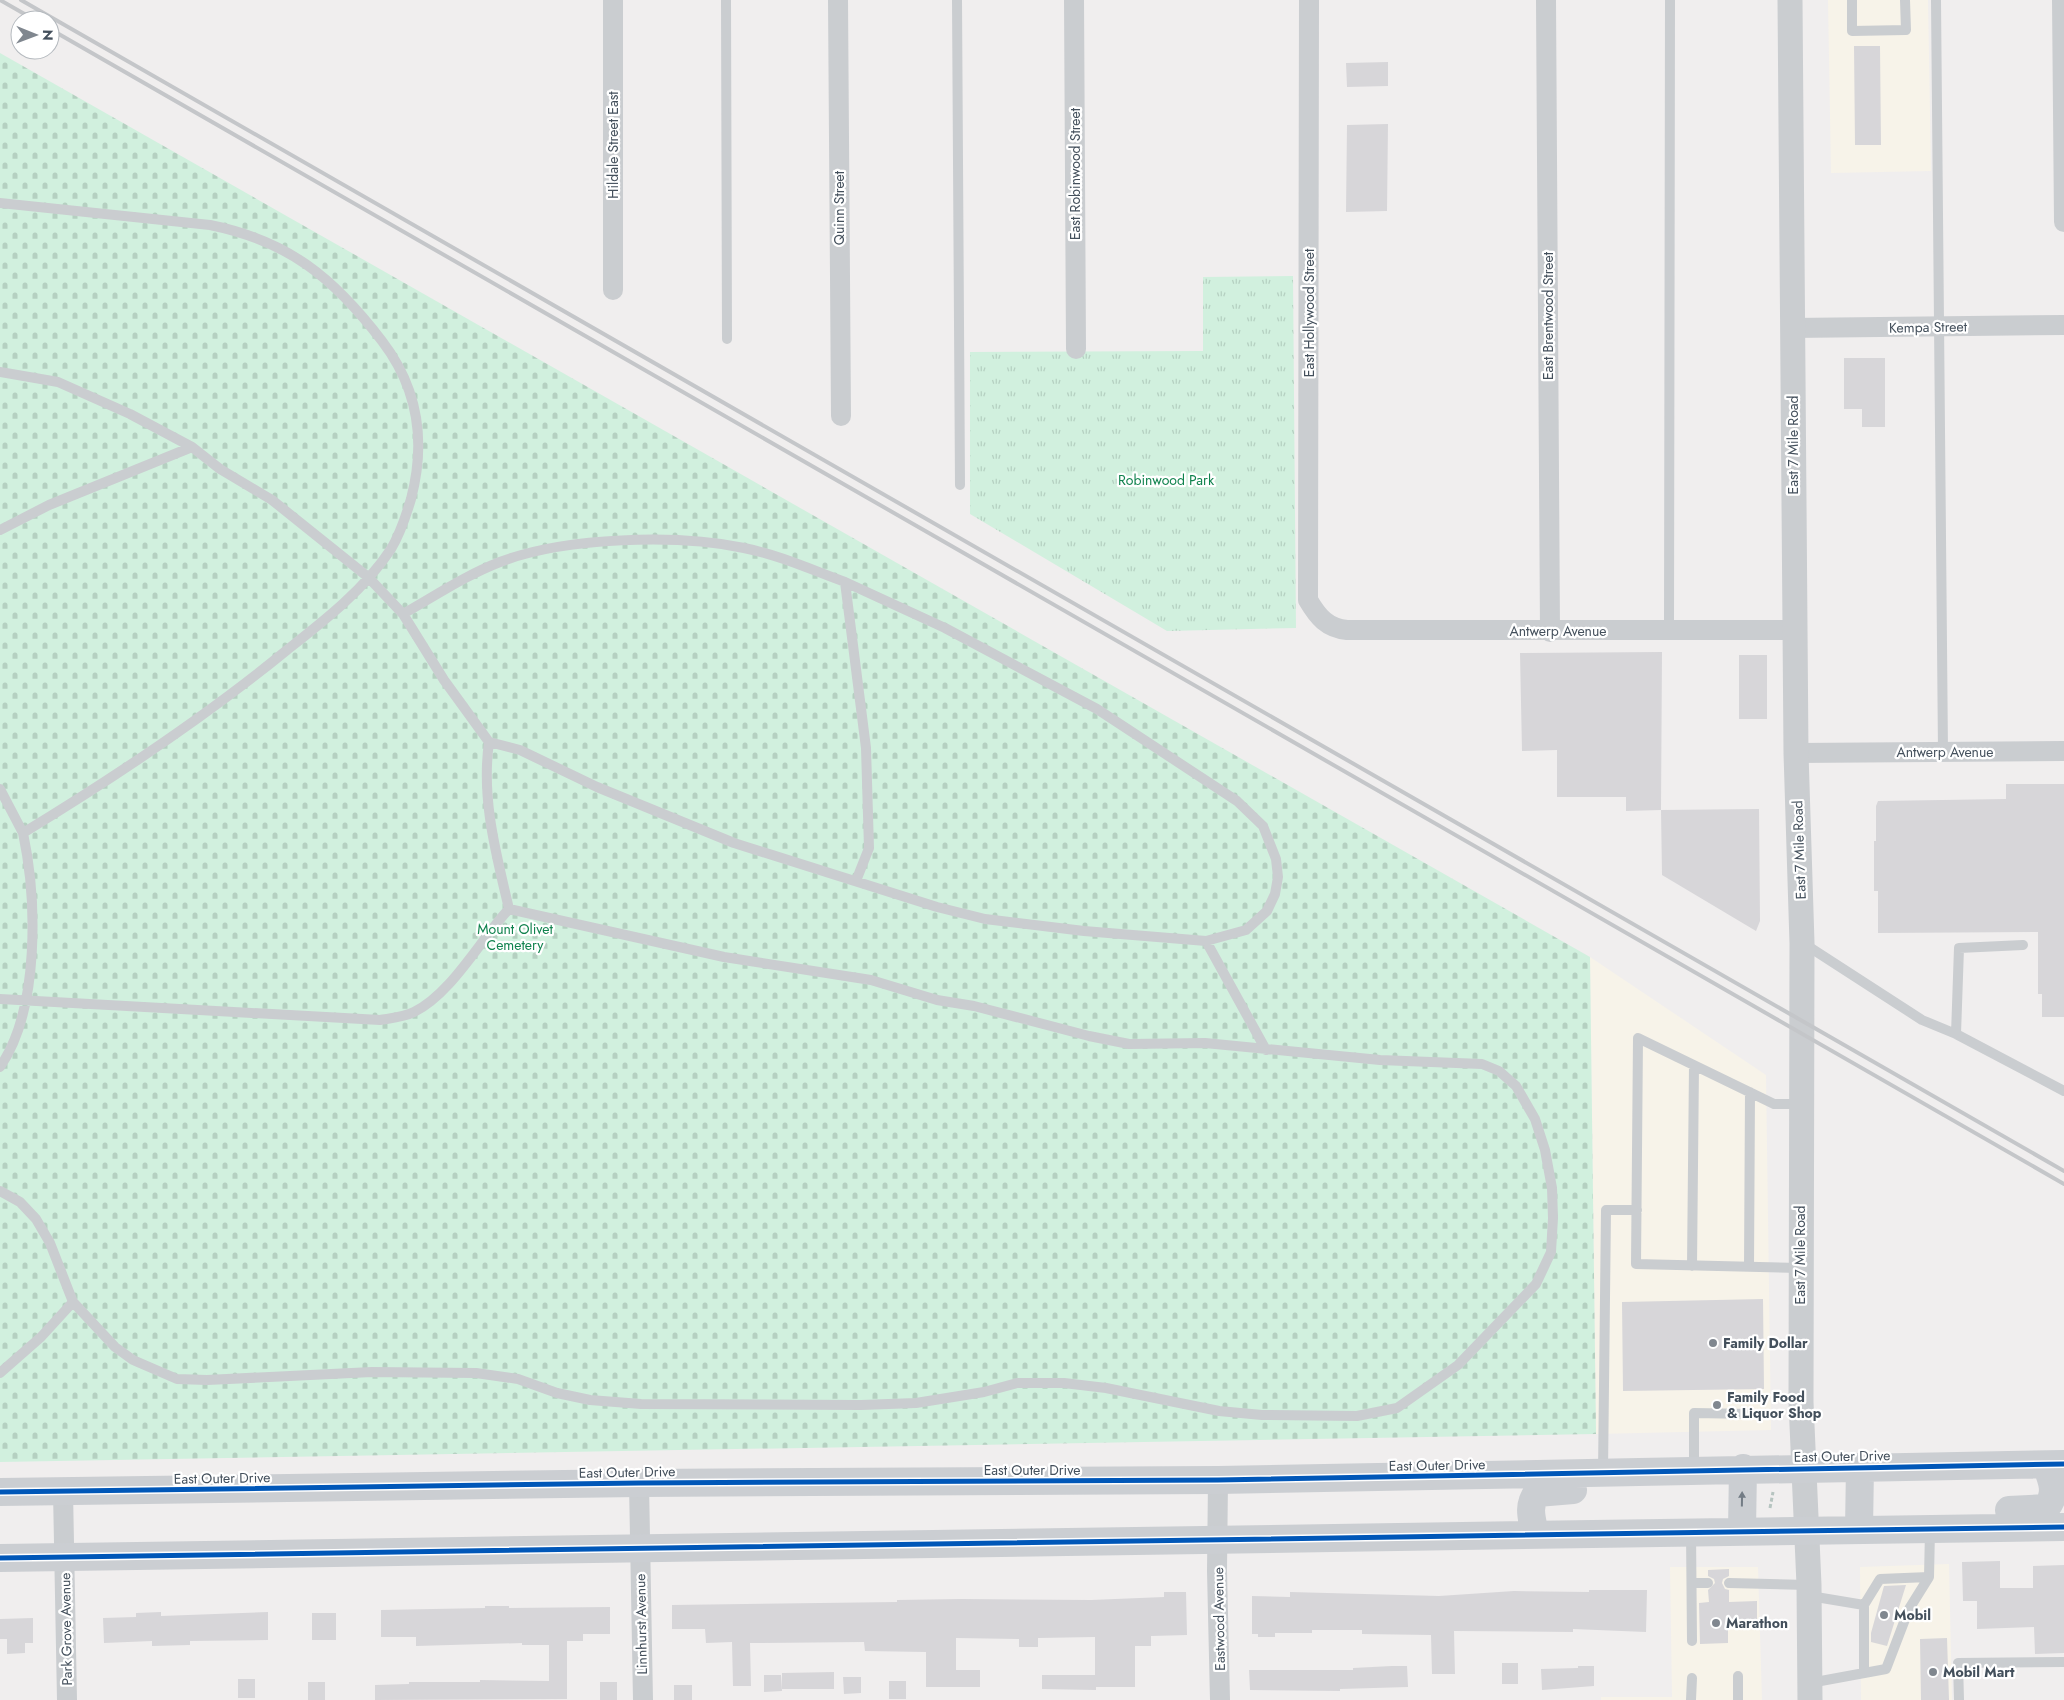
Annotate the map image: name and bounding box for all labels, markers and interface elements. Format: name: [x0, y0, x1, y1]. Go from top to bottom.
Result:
north arrow: [10, 10, 60, 60]
text: N: [38, 29, 58, 41]
street label: Hildale Street East: [603, 91, 623, 199]
street label: East Robinwood Street: [1065, 107, 1085, 240]
street label: Quinn Street: [829, 170, 849, 245]
street label: East Hollywood Street: [1299, 248, 1319, 377]
street label: East Brentwood Street: [1538, 251, 1558, 380]
street label: Kempa Street: [1889, 316, 1968, 338]
street label: East 7 Mile Road: [1783, 396, 1803, 495]
park label: Robinwood Park: [1118, 470, 1215, 490]
street label: Antwerp Avenue: [1509, 621, 1607, 641]
street label: Antwerp Avenue: [1896, 742, 1994, 762]
street label: East 7 Mile Road: [1787, 800, 1811, 900]
park label: Mount Olivet Cemetery: [477, 919, 553, 955]
street label: East 7 Mile Road: [1790, 1206, 1810, 1305]
place label: Family Dollar: [1723, 1333, 1808, 1353]
marker: Family Dollar: [1707, 1337, 1719, 1349]
place label: Family Food & Liquor Shop: [1727, 1387, 1822, 1423]
marker: Family Food & Liquor Shop: [1711, 1399, 1723, 1411]
street label: East Outer Drive: [1793, 1445, 1891, 1467]
street label: East Outer Drive: [1388, 1454, 1486, 1476]
street label: East Outer Drive: [984, 1460, 1080, 1480]
street label: East Outer Drive: [578, 1461, 676, 1483]
street label: East Outer Drive: [173, 1467, 271, 1489]
one-way arrow: [1739, 1491, 1747, 1507]
street label: Eastwood Avenue: [1208, 1567, 1230, 1671]
street label: Park Grove Avenue: [55, 1572, 77, 1686]
street label: Linnhurst Avenue: [630, 1573, 652, 1675]
place label: Mobil: [1894, 1605, 1931, 1625]
marker: Mobil: [1878, 1609, 1890, 1621]
place label: Marathon: [1726, 1613, 1788, 1633]
marker: Marathon: [1710, 1617, 1722, 1629]
place label: Mobil Mart: [1943, 1662, 2015, 1682]
marker: Mobil Mart: [1927, 1666, 1939, 1678]

